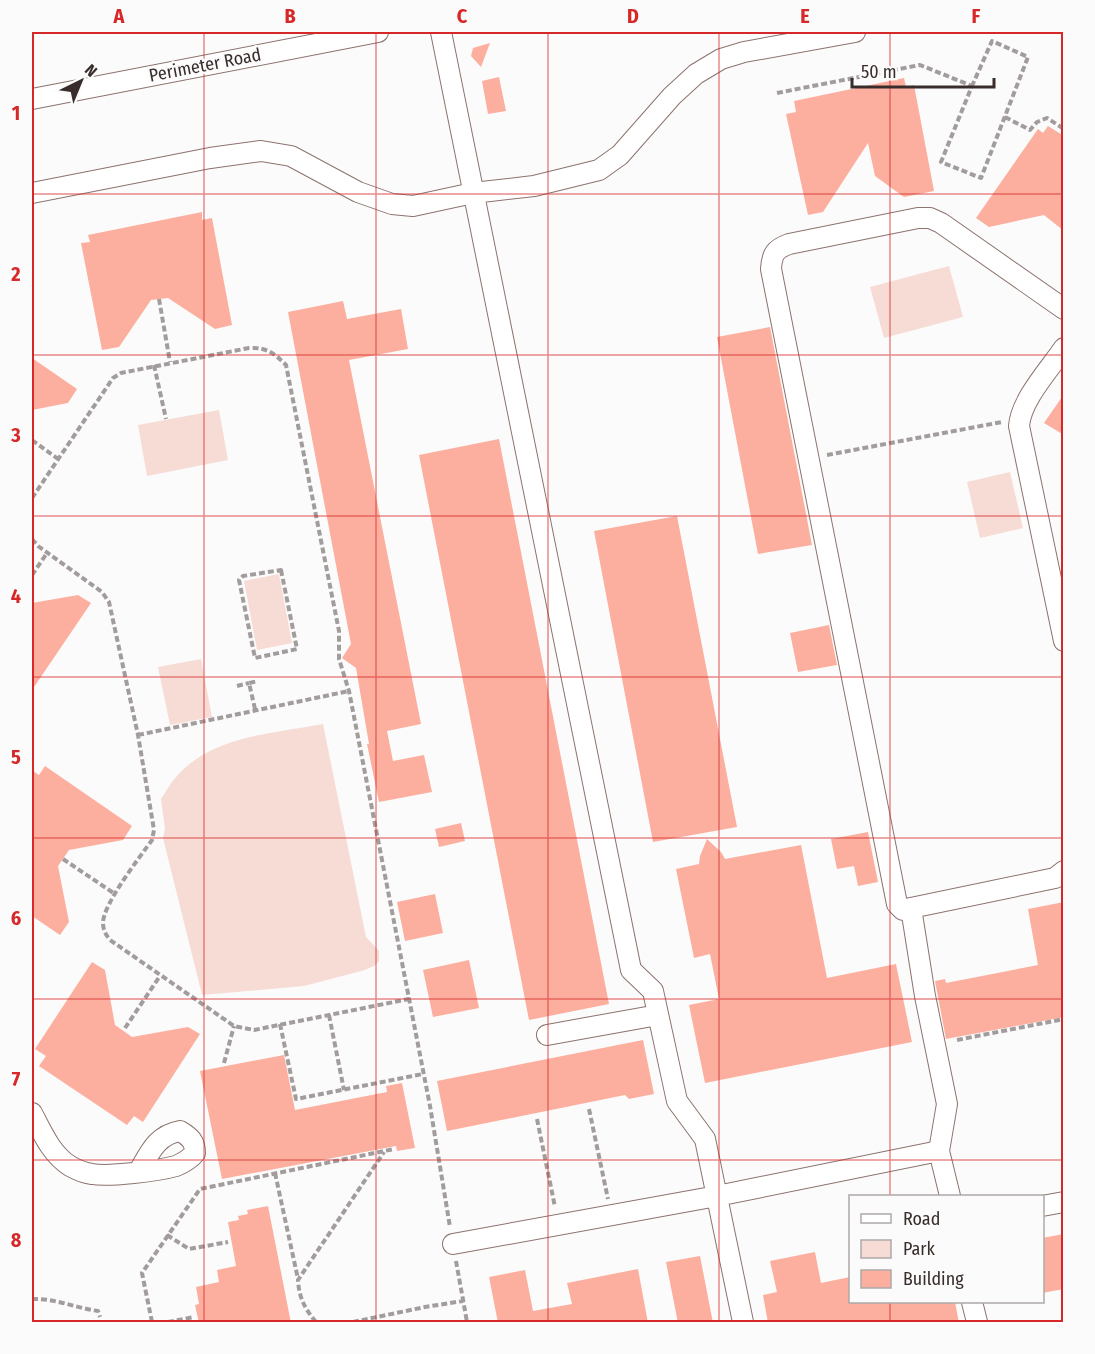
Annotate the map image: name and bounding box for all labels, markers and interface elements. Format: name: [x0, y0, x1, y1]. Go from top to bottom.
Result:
text: A: [113, 4, 126, 28]
text: B: [284, 4, 296, 28]
text: C: [457, 4, 468, 28]
text: D: [627, 4, 639, 28]
text: E: [800, 4, 810, 28]
text: F: [972, 4, 981, 28]
street label: Perimeter Road: [147, 43, 263, 87]
north arrow: [51, 51, 111, 111]
scale bar: [852, 51, 994, 89]
text: N: [81, 60, 101, 81]
text: 50 m: [861, 61, 897, 83]
text: 1: [12, 101, 20, 125]
text: 2: [10, 262, 21, 286]
text: 3: [10, 423, 21, 447]
text: 4: [11, 584, 21, 608]
text: 5: [11, 745, 21, 769]
text: 6: [11, 906, 21, 930]
text: 7: [12, 1067, 21, 1091]
legend: [849, 1195, 1044, 1303]
text: Road: [903, 1208, 940, 1230]
text: 8: [11, 1228, 22, 1252]
text: Park: [903, 1238, 936, 1260]
text: Building: [903, 1268, 964, 1290]

